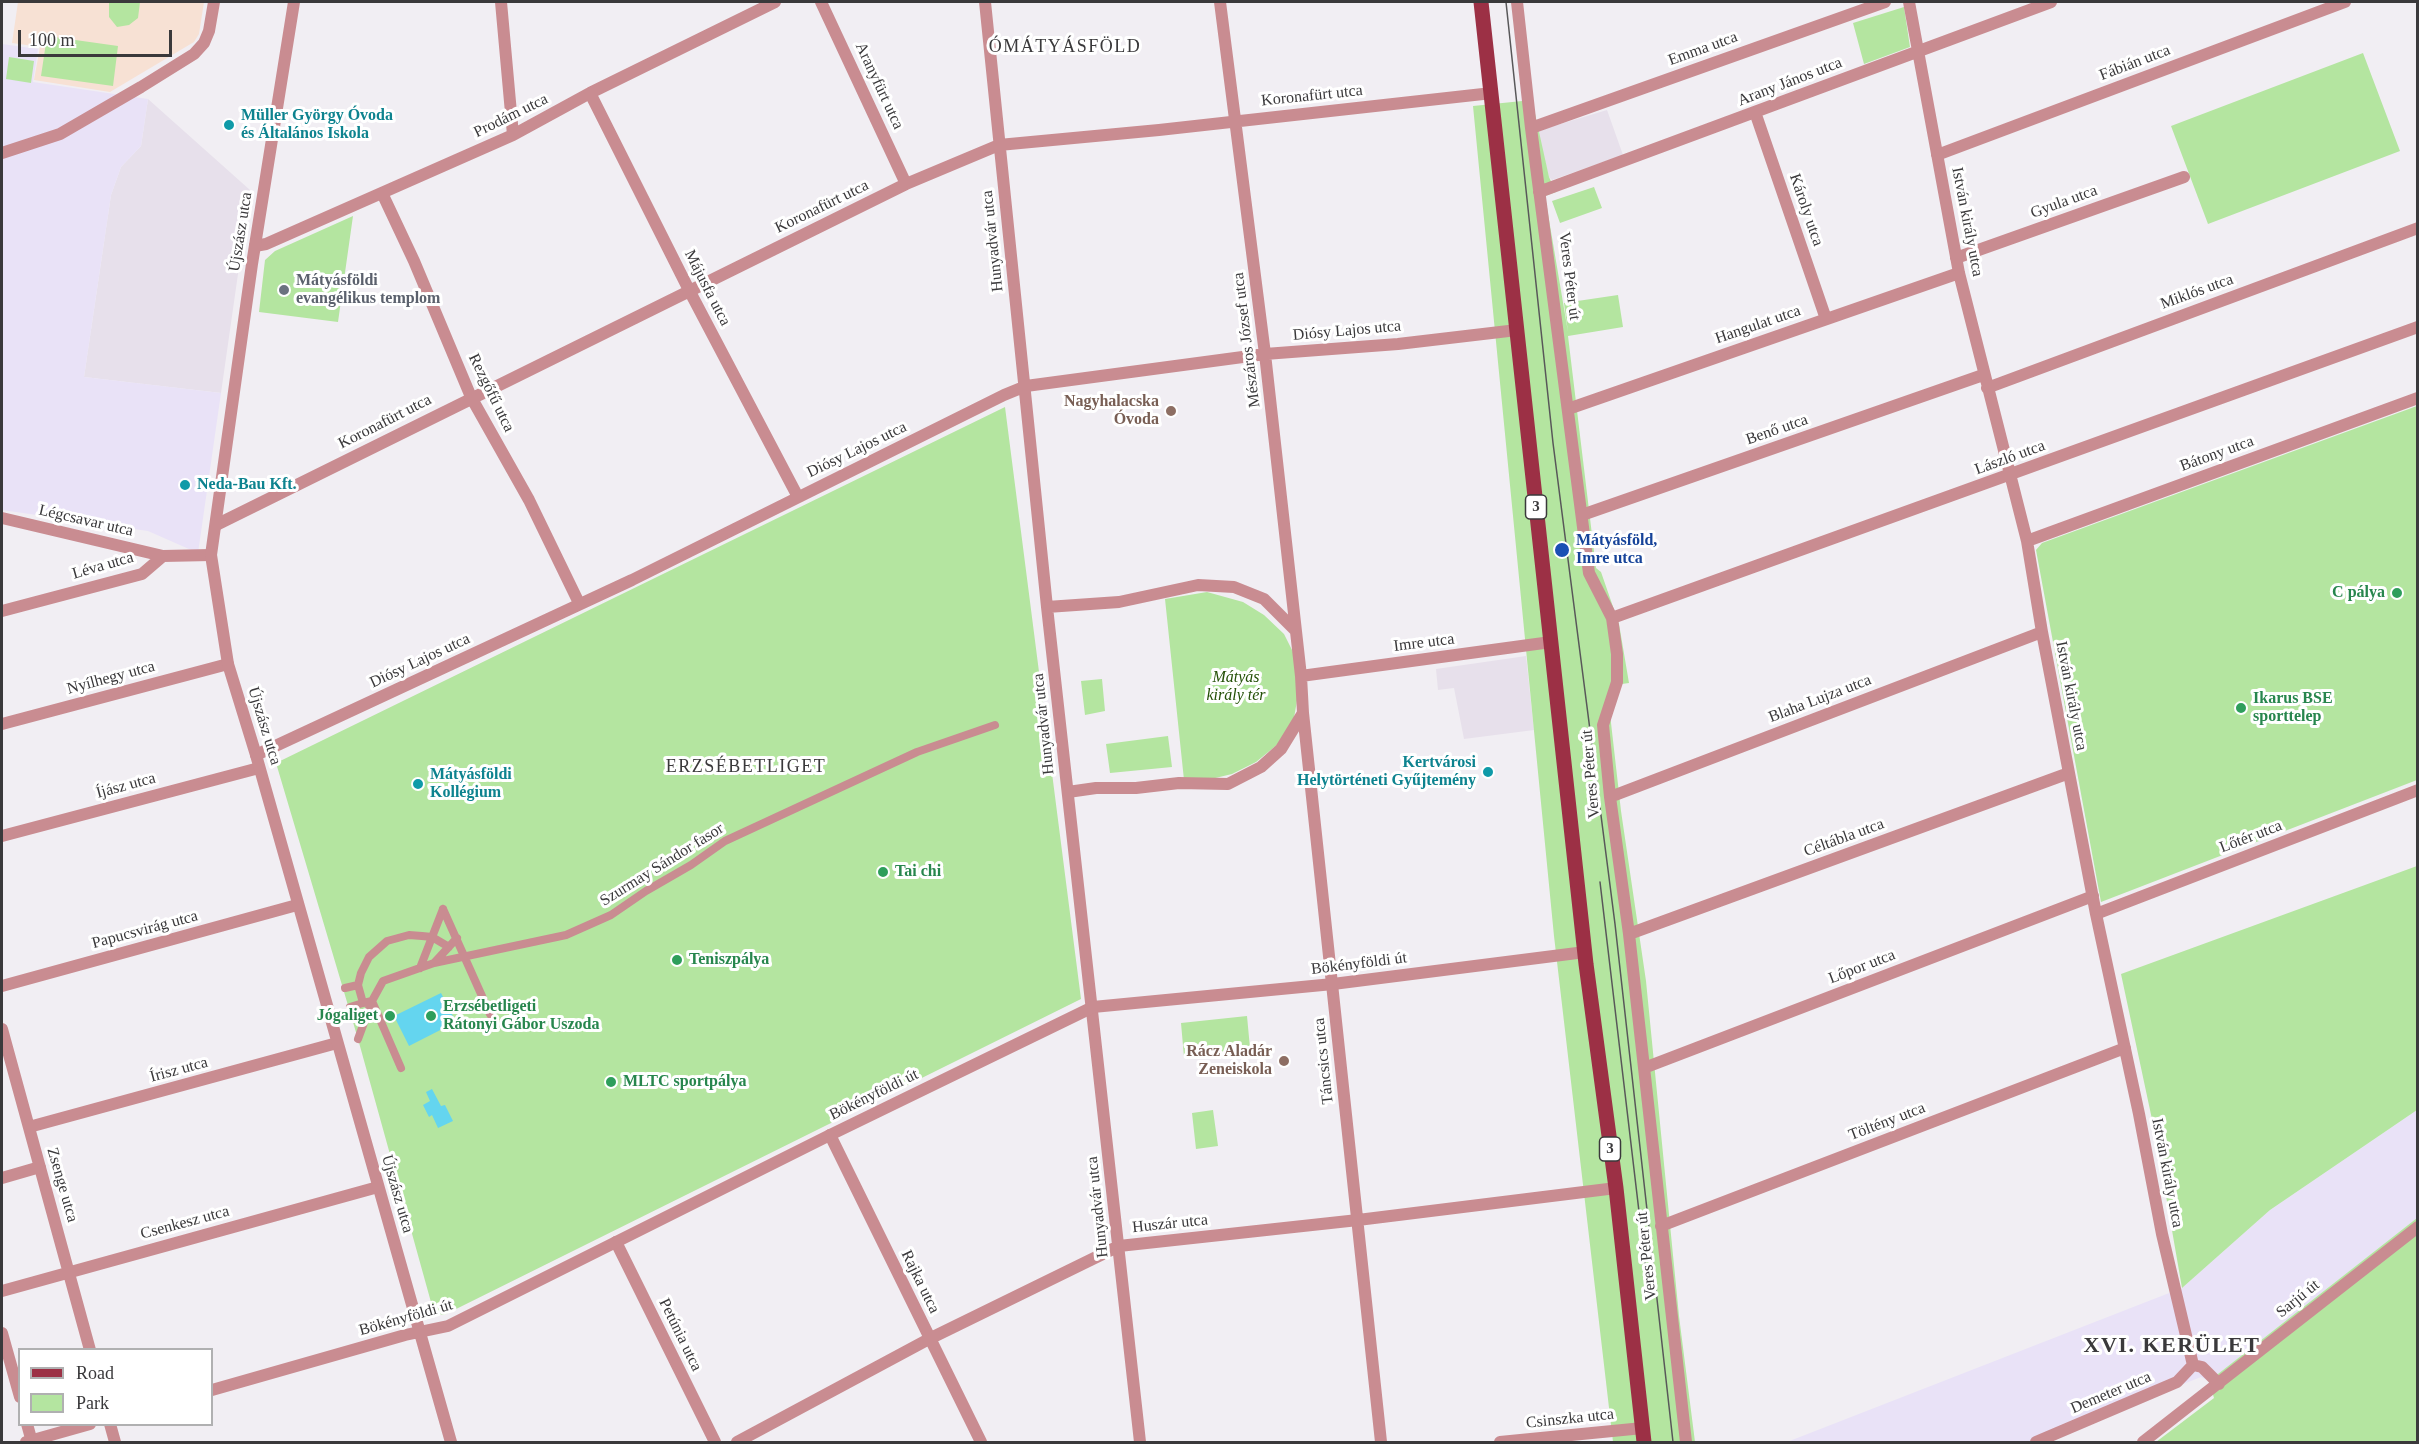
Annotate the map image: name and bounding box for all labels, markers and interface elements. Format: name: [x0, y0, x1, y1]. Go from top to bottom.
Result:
scale bar: [21, 18, 176, 56]
street label: Emma utca: [1666, 28, 1740, 70]
text: 100 m: [29, 30, 75, 50]
district label: ÓMÁTYÁSFÖLD: [989, 36, 1141, 58]
street label: Aranyfürt utca: [850, 39, 908, 133]
street label: Fábián utca: [2097, 41, 2173, 85]
street label: Arany János utca: [1735, 53, 1845, 111]
street label: Koronafürt utca: [1260, 81, 1364, 111]
street label: Prodám utca: [471, 90, 551, 142]
place label: Müller György Óvoda és Általános Iskola: [241, 106, 393, 144]
marker: Müller György Óvoda és Általános Iskola: [222, 118, 236, 132]
street label: István király utca: [1947, 166, 1987, 278]
street label: Károly utca: [1785, 171, 1827, 249]
street label: Koronafürt utca: [772, 176, 872, 238]
street label: Gyula utca: [2028, 181, 2100, 223]
street label: Hunyadvár utca: [978, 189, 1008, 293]
street label: Újszász utca: [225, 191, 257, 273]
street label: Veres Péter út: [1554, 231, 1584, 321]
street label: Májusfa utca: [680, 247, 734, 329]
street label: Miklós utca: [2158, 270, 2236, 314]
place label: Mátyásföldi evangélikus templom: [296, 271, 440, 309]
street label: Mészáros József utca: [1229, 271, 1265, 409]
marker: Mátyásföldi evangélikus templom: [277, 283, 291, 297]
street label: Hangulat utca: [1713, 301, 1803, 349]
street label: Diósy Lajos utca: [1292, 317, 1402, 345]
street label: Rezgőfű utca: [464, 351, 518, 435]
street label: Koronafürt utca: [335, 390, 435, 454]
place label: Nagyhalacska Óvoda: [1064, 392, 1159, 430]
marker: Nagyhalacska Óvoda: [1164, 404, 1178, 418]
street label: Benő utca: [1743, 410, 1811, 450]
street label: Diósy Lajos utca: [804, 418, 910, 482]
street label: Bátony utca: [2178, 432, 2256, 476]
street label: László utca: [1972, 436, 2048, 480]
place label: Neda-Bau Kft.: [197, 475, 297, 495]
marker: Neda-Bau Kft.: [178, 478, 192, 492]
road number: 3: [1526, 495, 1546, 519]
street label: Légcsavar utca: [37, 501, 135, 541]
place label: Mátyásföld, Imre utca: [1576, 531, 1657, 569]
marker: Mátyásföld, Imre utca: [1553, 541, 1571, 559]
street label: Léva utca: [70, 548, 136, 584]
place label: C pálya: [2332, 583, 2385, 603]
marker: C pálya: [2390, 586, 2404, 600]
street label: Diósy Lajos utca: [367, 629, 473, 693]
street label: Imre utca: [1393, 630, 1455, 656]
street label: István király utca: [2051, 640, 2091, 752]
street label: Nyílhegy utca: [65, 657, 157, 699]
park label: Mátyás király tér: [1206, 668, 1266, 706]
street label: Blaha Lujza utca: [1766, 671, 1874, 727]
street label: Hunyadvár utca: [1029, 672, 1059, 776]
street label: Újszász utca: [243, 685, 285, 767]
place label: Ikarus BSE sporttelep: [2253, 689, 2333, 727]
marker: Ikarus BSE sporttelep: [2234, 701, 2248, 715]
street label: Veres Péter út: [1578, 729, 1604, 819]
place label: Kertvárosi Helytörténeti Gyűjtemény: [1297, 753, 1476, 791]
district label: ERZSÉBETLIGET: [666, 756, 826, 778]
place label: Mátyásföldi Kollégium: [430, 765, 512, 803]
marker: Kertvárosi Helytörténeti Gyűjtemény: [1481, 765, 1495, 779]
street label: Íjász utca: [94, 769, 158, 803]
marker: Mátyásföldi Kollégium: [411, 777, 425, 791]
street label: Céltábla utca: [1801, 815, 1887, 861]
street label: Lőtér utca: [2217, 816, 2285, 858]
street label: Szurmay Sándor fasor: [597, 819, 727, 911]
place label: Tai chi: [895, 862, 941, 882]
marker: Tai chi: [876, 865, 890, 879]
street label: Papucsvirág utca: [90, 907, 200, 953]
street label: Lőpor utca: [1826, 946, 1898, 988]
street label: Bökényföldi út: [1310, 949, 1408, 979]
place label: Teniszpálya: [689, 950, 769, 970]
marker: Teniszpálya: [670, 953, 684, 967]
place label: Erzsébetligeti Rátonyi Gábor Uszoda: [443, 997, 599, 1035]
place label: Jógaliget: [317, 1006, 378, 1026]
marker: Jógaliget: [383, 1009, 397, 1023]
marker: Erzsébetligeti Rátonyi Gábor Uszoda: [424, 1009, 438, 1023]
street label: Táncsics utca: [1310, 1017, 1338, 1105]
place label: Rácz Aladár Zeneiskola: [1186, 1042, 1272, 1080]
street label: Írisz utca: [148, 1053, 210, 1087]
marker: Rácz Aladár Zeneiskola: [1277, 1054, 1291, 1068]
street label: Bökényföldi út: [826, 1065, 922, 1125]
place label: MLTC sportpálya: [623, 1072, 746, 1092]
marker: MLTC sportpálya: [604, 1075, 618, 1089]
street label: Töltény utca: [1846, 1099, 1928, 1145]
street label: István király utca: [2147, 1117, 2187, 1229]
road number: 3: [1600, 1137, 1620, 1161]
street label: Zsenge utca: [42, 1145, 82, 1225]
street label: Újszász utca: [377, 1153, 417, 1235]
street label: Hunyadvár utca: [1083, 1155, 1113, 1259]
street label: Csenkesz utca: [139, 1202, 231, 1244]
street label: Huszár utca: [1131, 1210, 1209, 1238]
street label: Veres Péter út: [1633, 1211, 1661, 1301]
street label: Rajka utca: [896, 1247, 944, 1317]
street label: Sarjú út: [2272, 1276, 2324, 1322]
street label: Bökényföldi út: [357, 1295, 455, 1341]
street label: Petúnia utca: [654, 1295, 706, 1375]
district label: XVI. KERÜLET: [2084, 1333, 2260, 1359]
legend: [18, 1348, 213, 1426]
text: Road: [76, 1363, 114, 1383]
street label: Demeter utca: [2068, 1367, 2154, 1419]
text: Park: [76, 1393, 109, 1413]
street label: Csinszka utca: [1525, 1405, 1615, 1433]

